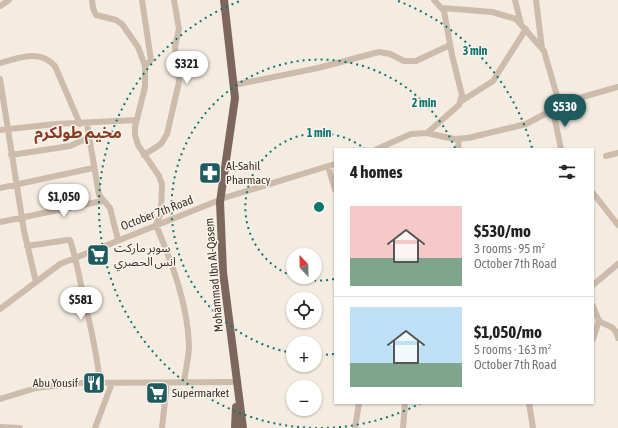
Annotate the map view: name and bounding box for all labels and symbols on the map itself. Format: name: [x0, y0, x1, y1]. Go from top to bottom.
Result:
text: 3 min: [463, 44, 487, 58]
pin: $321: [163, 51, 211, 85]
pin: $530: [541, 94, 589, 128]
text: 2 min: [412, 96, 436, 110]
district label: مخيم طولكرم: [34, 123, 122, 145]
text: 1 min: [307, 126, 331, 140]
place label: Al-Sahil Pharmacy: [226, 159, 270, 187]
pharmacy icon: Al-Sahil Pharmacy: [197, 160, 223, 186]
pin: $1,050: [31, 184, 97, 218]
street label: October 7th Road: [119, 193, 195, 233]
centre of rings: [312, 200, 326, 214]
street label: Mohammad Ibn Al-Qasem: [202, 217, 226, 333]
place label: سوبر ماركت انس الحصري: [114, 241, 176, 272]
supermarket icon: سوبر ماركت انس الحصري: [85, 242, 111, 268]
north arrow: [286, 248, 322, 284]
pin: $581: [57, 287, 105, 321]
restaurant icon: Abu Yousif: [81, 370, 107, 396]
place label: Abu Yousif: [33, 376, 79, 390]
supermarket icon: Supermarket: [144, 380, 170, 406]
place label: Supermarket: [172, 386, 230, 400]

